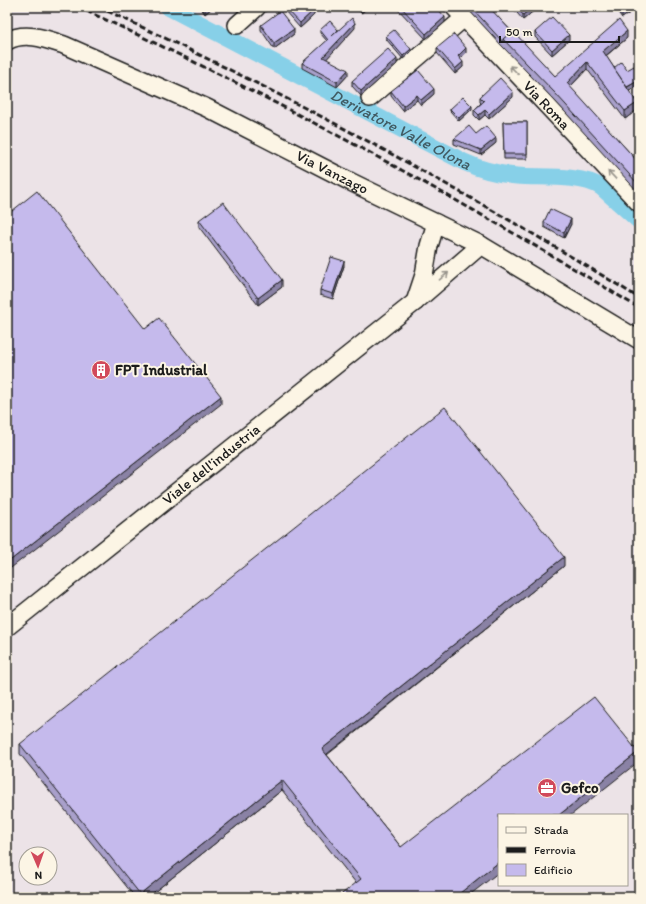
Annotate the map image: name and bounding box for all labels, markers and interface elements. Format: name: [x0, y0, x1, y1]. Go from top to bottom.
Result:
scale bar: [500, 18, 619, 44]
text: 50 m: [506, 25, 532, 39]
one-way arrow: [509, 65, 519, 75]
street label: Via Roma: [519, 77, 574, 134]
water label: Derivatore Valle Olona: [328, 85, 475, 174]
street label: Via Vanzago: [293, 146, 371, 198]
one-way arrow: [608, 170, 617, 180]
one-way arrow: [439, 272, 450, 281]
building icon: FPT Industrial: [90, 359, 112, 381]
place label: FPT Industrial: [115, 361, 208, 379]
street label: Viale dell'industria: [159, 420, 264, 509]
office icon: Gefco: [536, 777, 558, 799]
place label: Gefco: [561, 779, 599, 797]
legend: [498, 814, 628, 886]
text: Strada: [534, 823, 569, 837]
text: Ferrovia: [534, 843, 576, 857]
north arrow: [18, 846, 58, 886]
text: Edificio: [534, 863, 573, 877]
text: N: [34, 869, 42, 882]

